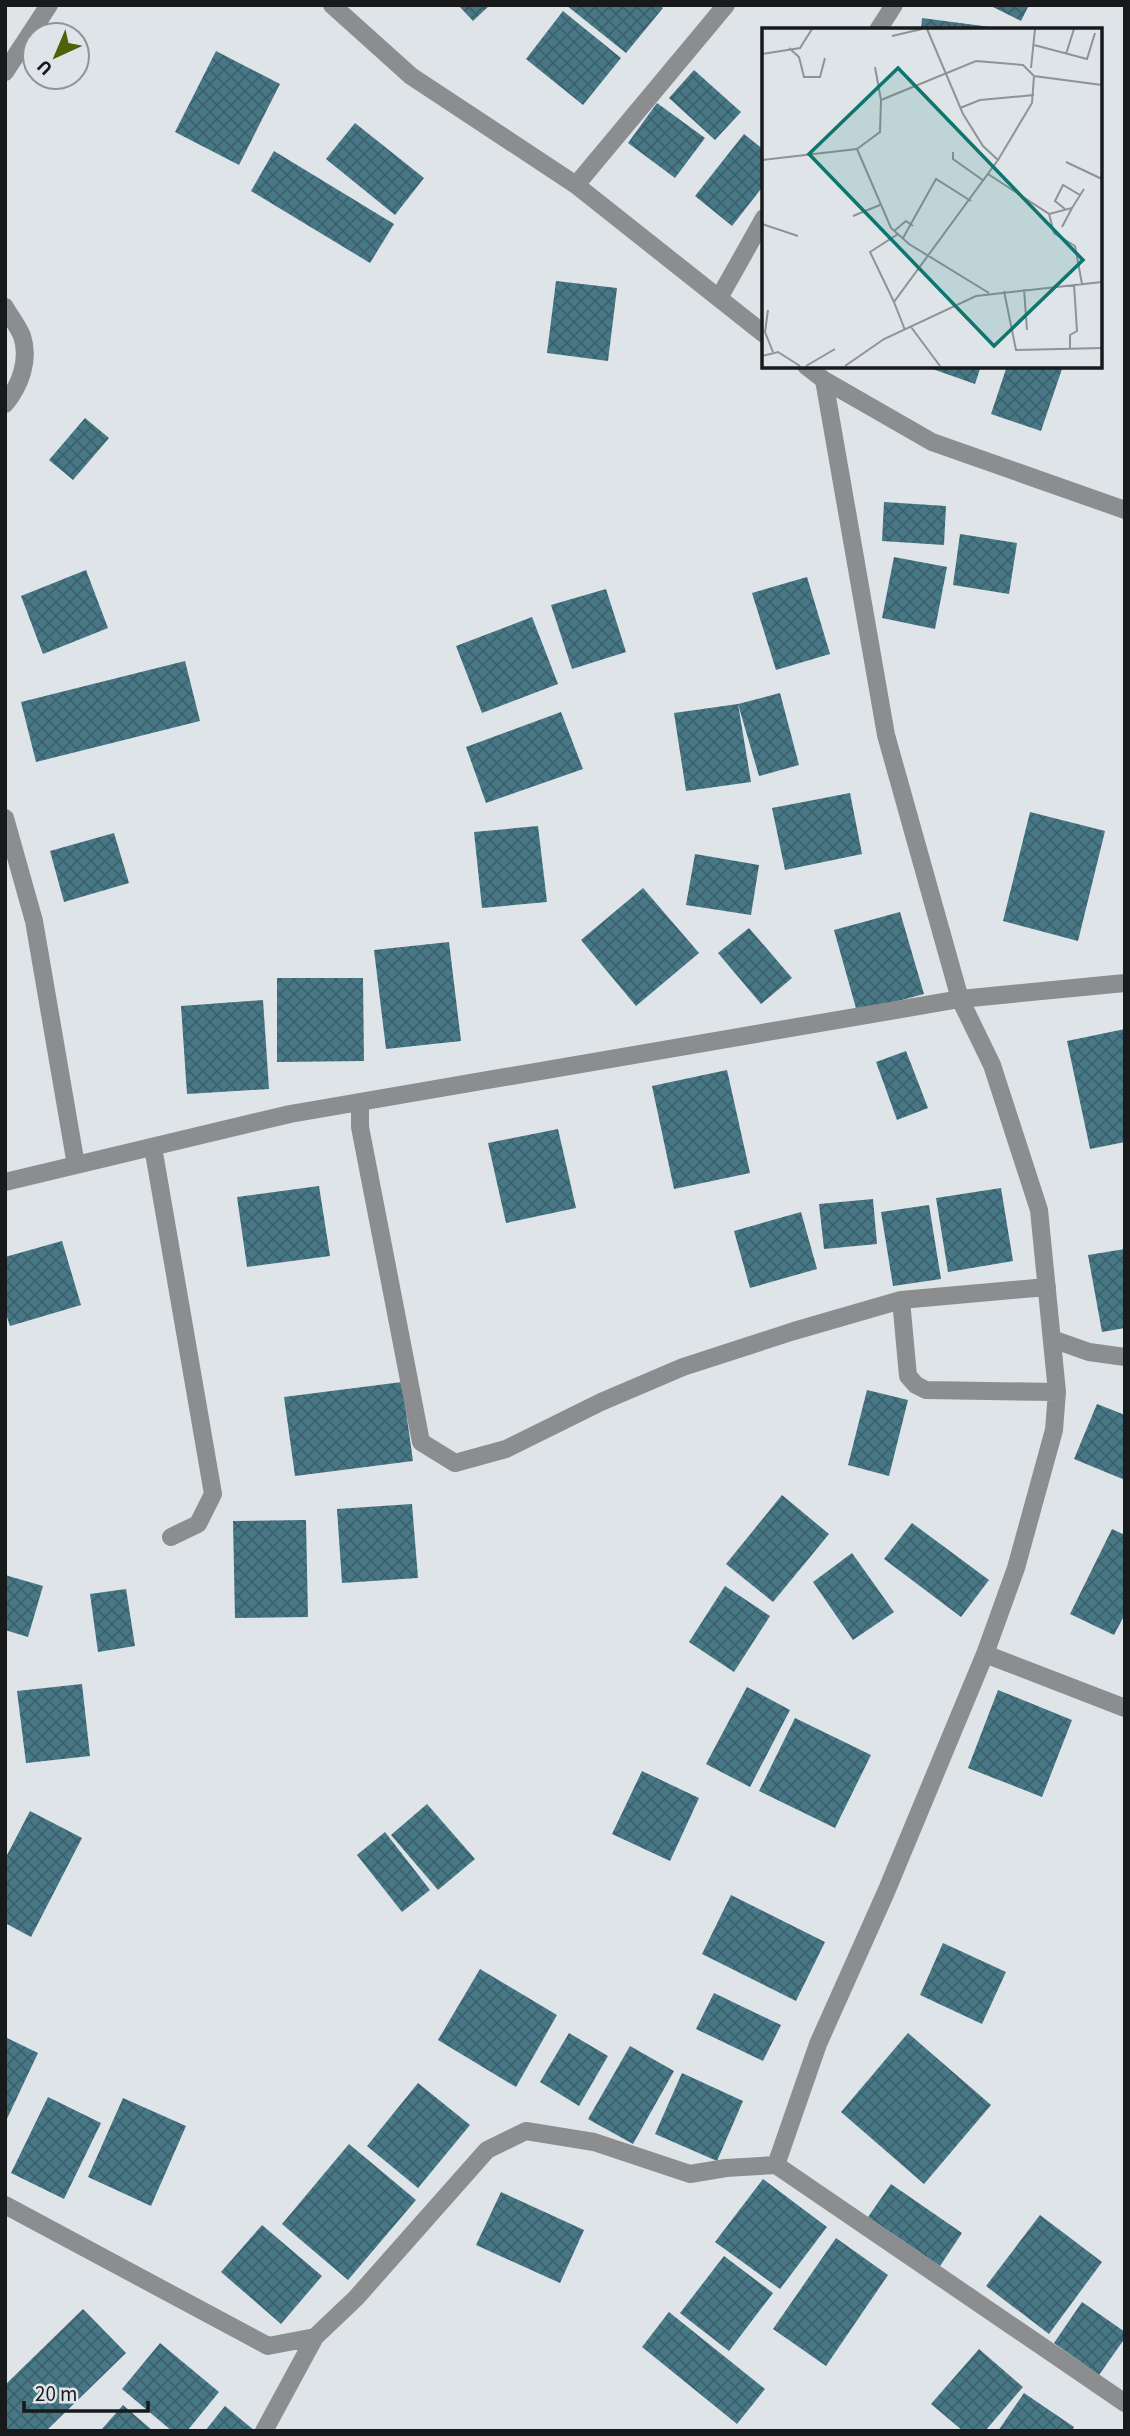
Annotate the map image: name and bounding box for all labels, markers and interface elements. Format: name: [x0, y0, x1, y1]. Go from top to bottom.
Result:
north arrow: [21, 21, 91, 91]
inset map: [762, 28, 1102, 368]
text: U: [31, 53, 59, 81]
scale bar: [24, 2370, 149, 2414]
text: 20 m: [35, 2379, 77, 2409]

